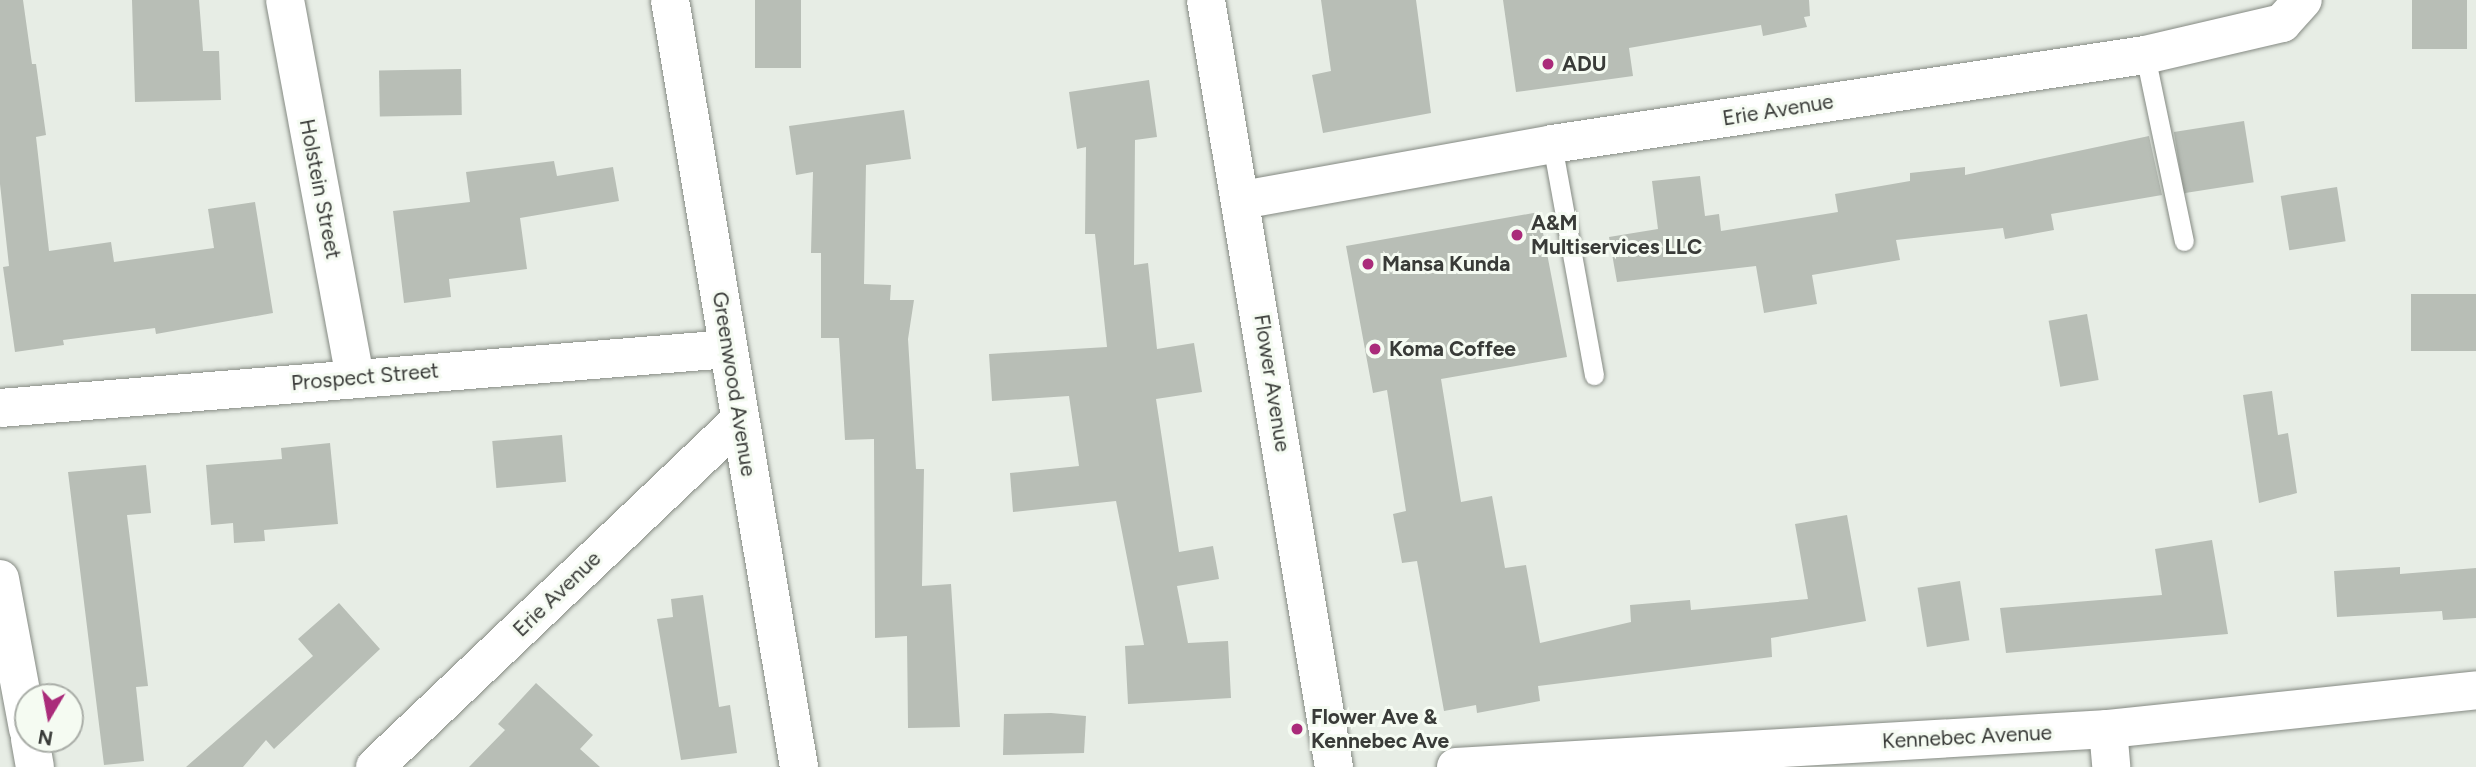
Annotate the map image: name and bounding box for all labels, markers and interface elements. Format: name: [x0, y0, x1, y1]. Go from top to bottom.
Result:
place label: ADU: [1562, 51, 1606, 77]
marker: ADU: [1540, 56, 1556, 72]
street label: Erie Avenue: [1721, 89, 1835, 131]
street label: Holstein Street: [294, 117, 346, 261]
place label: A&M Multiservices LLC: [1531, 210, 1702, 260]
marker: A&M Multiservices LLC: [1509, 227, 1525, 243]
place label: Mansa Kunda: [1382, 251, 1510, 277]
marker: Mansa Kunda: [1360, 256, 1376, 272]
street label: Greenwood Avenue: [707, 290, 761, 478]
street label: Flower Avenue: [1249, 312, 1295, 454]
place label: Koma Coffee: [1389, 336, 1516, 362]
marker: Koma Coffee: [1367, 341, 1383, 357]
street label: Prospect Street: [290, 358, 440, 396]
street label: Erie Avenue: [508, 546, 606, 642]
north arrow: [14, 683, 84, 753]
place label: Flower Ave & Kennebec Ave: [1311, 704, 1449, 754]
street label: Kennebec Avenue: [1881, 720, 2053, 754]
marker: Flower Ave & Kennebec Ave: [1289, 721, 1305, 737]
text: N: [36, 725, 55, 750]

